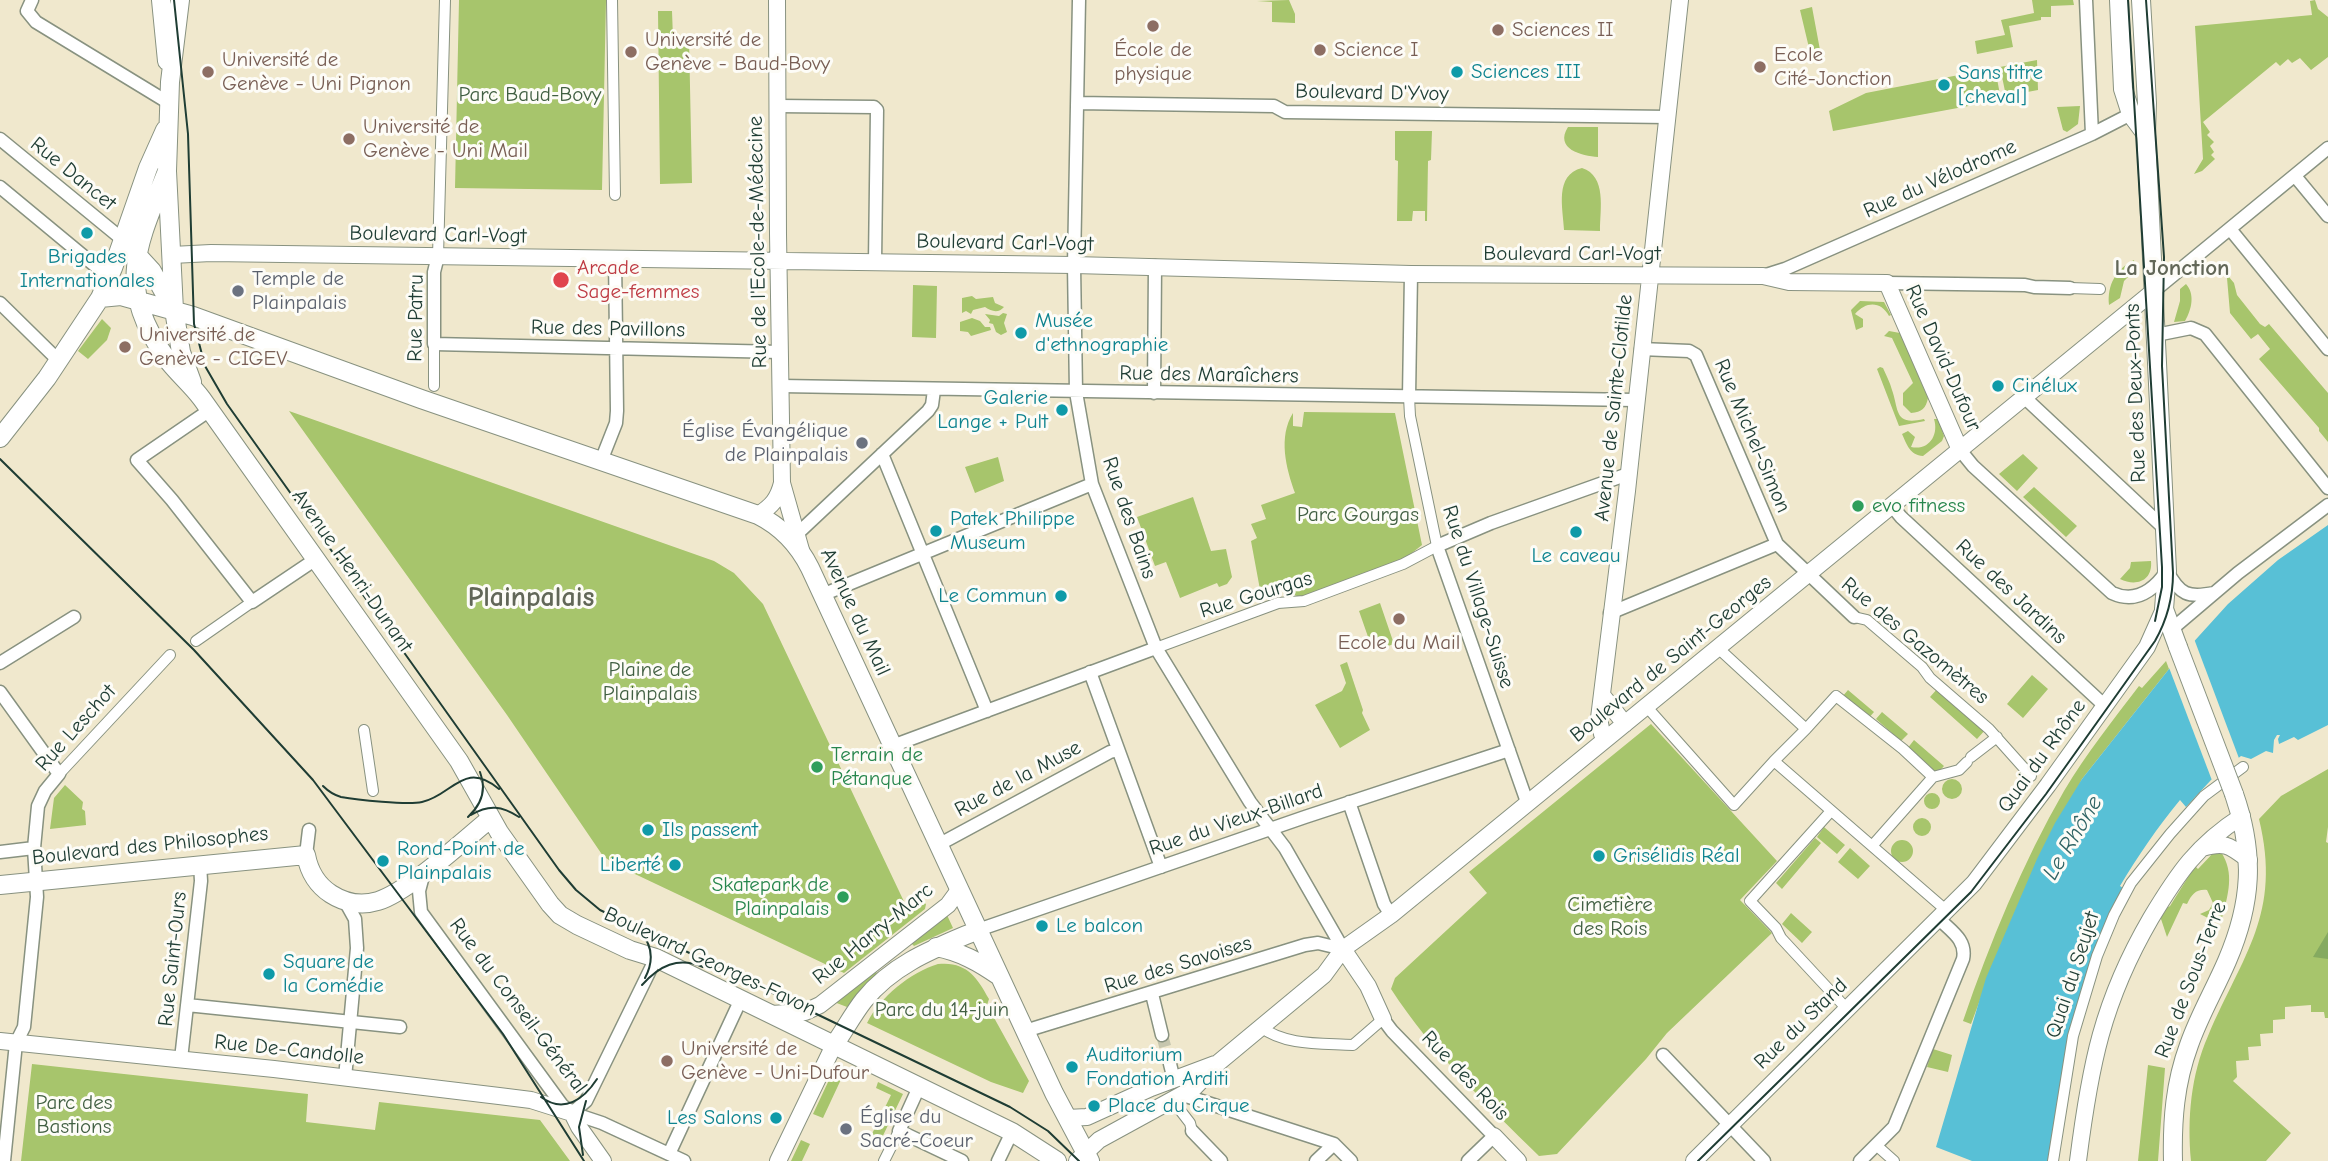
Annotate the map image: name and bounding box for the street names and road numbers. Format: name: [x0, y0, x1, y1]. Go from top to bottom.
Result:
street label: Boulevard D'Yvoy: [1295, 79, 1449, 107]
street label: Rue de l'Ecole-de-Médecine: [743, 116, 773, 368]
street label: Rue Dancet: [25, 132, 121, 216]
street label: Rue du Vélodrome: [1860, 134, 2020, 224]
street label: Boulevard Carl-Vogt: [349, 221, 527, 249]
street label: Boulevard Carl-Vogt: [916, 229, 1094, 257]
street label: Boulevard Carl-Vogt: [1483, 241, 1661, 267]
street label: Rue Patru: [403, 274, 429, 362]
street label: Rue David-Dufour: [1899, 281, 1987, 435]
street label: Avenue de Sainte-Clotilde: [1590, 293, 1638, 523]
street label: Rue des Deux-Ponts: [2120, 303, 2152, 483]
street label: Rue des Pavillons: [531, 315, 685, 343]
street label: Rue Michel-Simon: [1708, 355, 1796, 517]
street label: Rue des Maraîchers: [1119, 361, 1299, 389]
street label: Rue des Bains: [1096, 454, 1162, 582]
street label: Avenue Henri-Dunant: [286, 484, 418, 658]
street label: Rue du Village-Suisse: [1437, 502, 1519, 692]
street label: Rue des Jardins: [1950, 534, 2072, 650]
street label: Avenue du Mail: [814, 544, 896, 680]
street label: Rue Gourgas: [1197, 566, 1315, 624]
street label: Boulevard de Saint-Georges: [1565, 570, 1777, 748]
street label: Rue des Gazomètres: [1836, 572, 1994, 710]
street label: Rue Leschot: [30, 679, 122, 777]
street label: Quai du Rhône: [1992, 694, 2092, 818]
street label: Rue de la Muse: [951, 735, 1085, 823]
street label: Rue du Vieux-Billard: [1146, 778, 1326, 862]
street label: Boulevard des Philosophes: [31, 821, 269, 871]
street label: Rue Harry-Marc: [808, 878, 938, 990]
street label: Rue Saint-Ours: [153, 890, 193, 1028]
street label: Rue de Sous-Terre: [2150, 898, 2232, 1062]
street label: Boulevard Georges-Favon: [600, 902, 820, 1022]
street label: Quai du Seujet: [2041, 909, 2105, 1041]
street label: Rue du Conseil-Général: [444, 913, 592, 1099]
street label: Rue des Savoises: [1101, 931, 1255, 999]
street label: Rue du Stand: [1749, 973, 1853, 1075]
street label: Rue des Rois: [1416, 1026, 1514, 1126]
street label: Rue De-Candolle: [213, 1030, 365, 1070]

